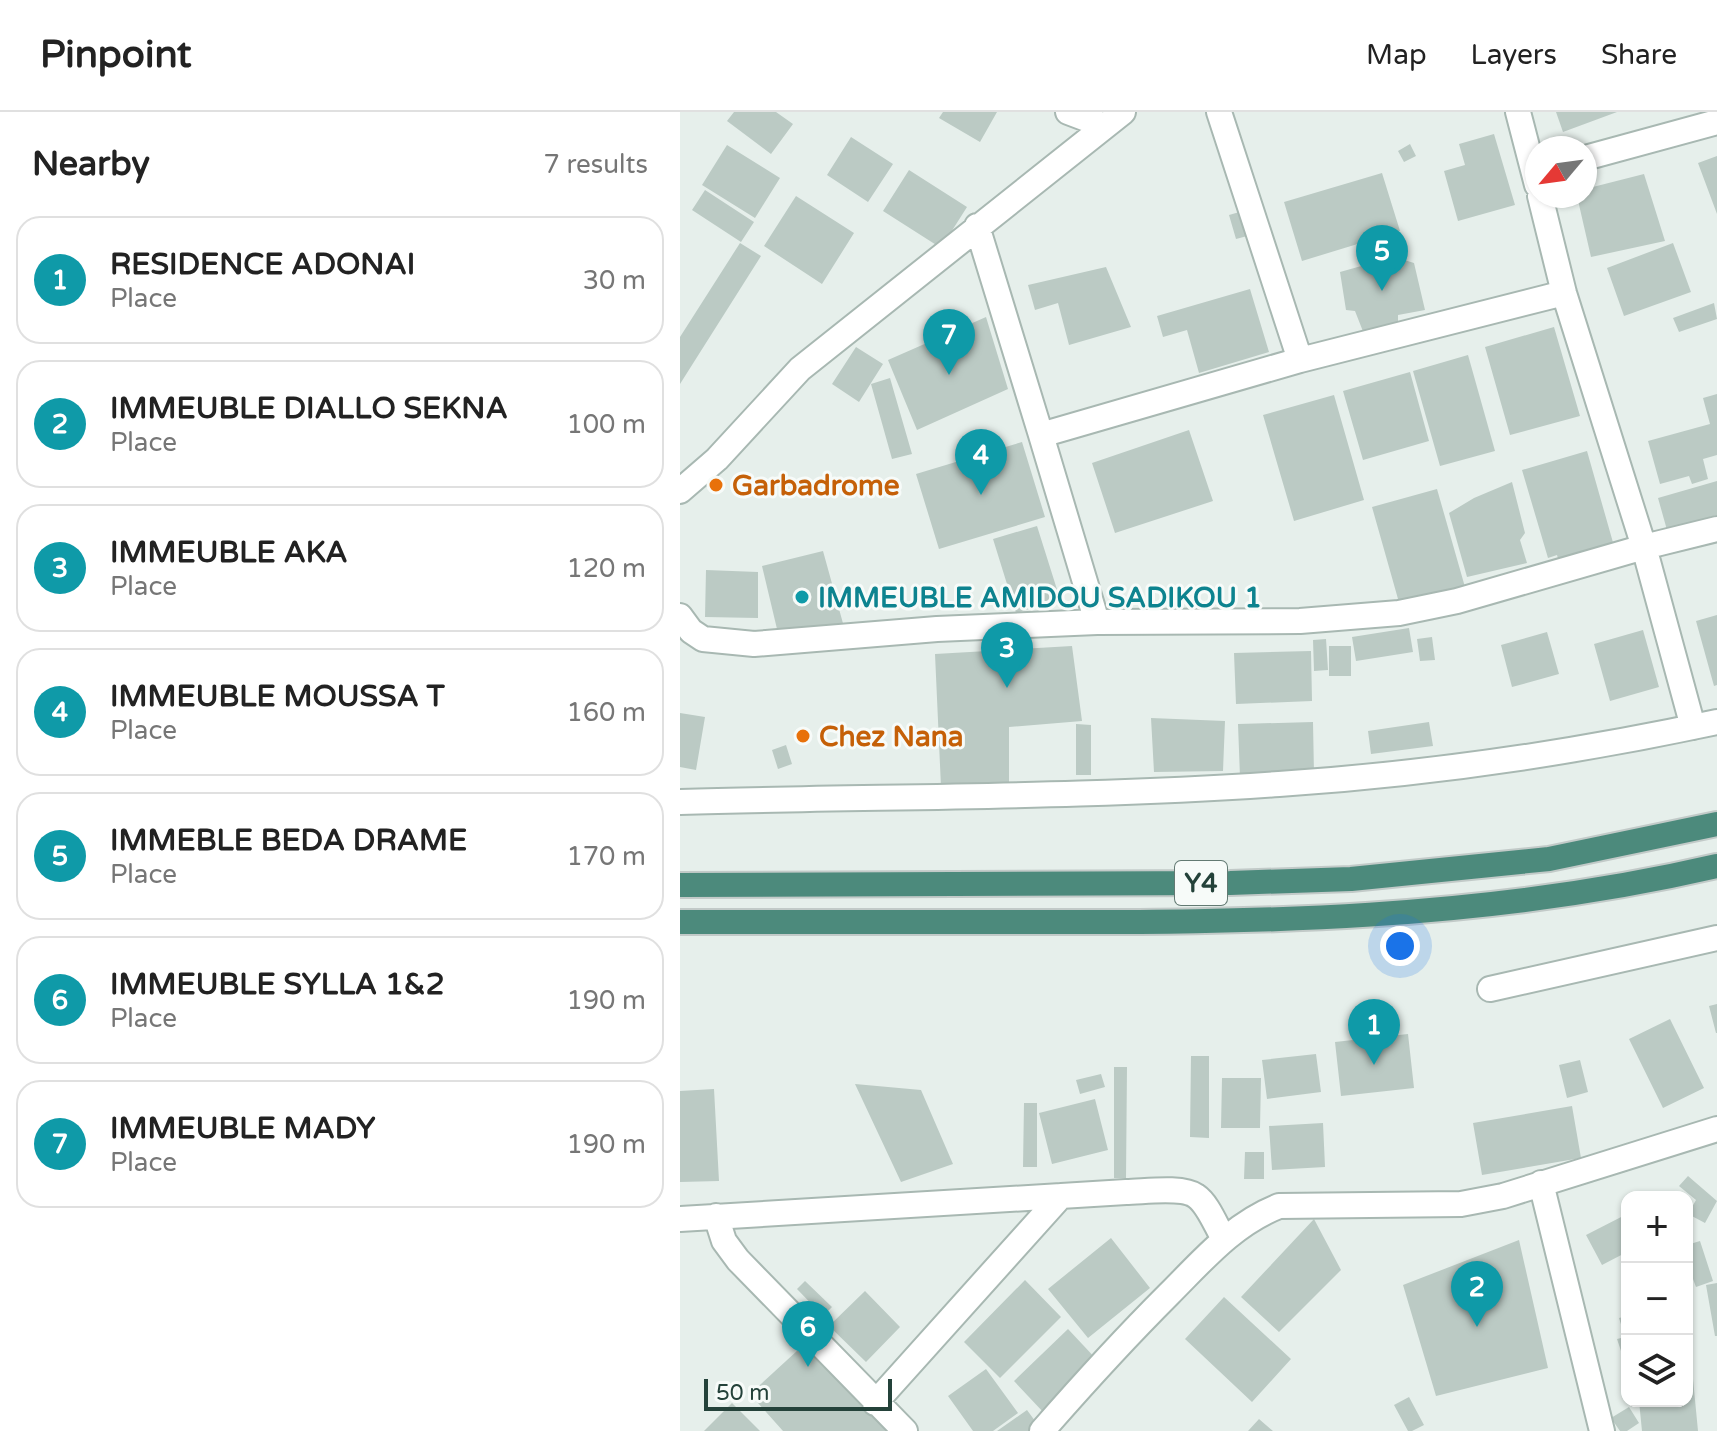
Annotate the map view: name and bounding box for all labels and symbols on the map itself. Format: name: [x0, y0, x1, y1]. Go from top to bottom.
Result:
north arrow: [1525, 136, 1597, 208]
pin: 5: [1356, 225, 1408, 291]
pin: 7: [923, 309, 975, 375]
pin: 4: [955, 429, 1007, 495]
place label: Garbadrome: [732, 469, 900, 503]
marker: Garbadrome: [707, 476, 725, 494]
place label: IMMEUBLE AMIDOU SADIKOU 1: [818, 581, 1262, 615]
marker: IMMEUBLE AMIDOU SADIKOU 1: [793, 588, 811, 606]
pin: 3: [981, 622, 1033, 688]
place label: Chez Nana: [819, 720, 964, 754]
marker: Chez Nana: [794, 727, 812, 745]
road number: Y4: [1175, 861, 1227, 905]
your location: [1380, 926, 1420, 966]
pin: 1: [1348, 999, 1400, 1065]
pin: 2: [1451, 1261, 1503, 1327]
pin: 6: [782, 1301, 834, 1367]
scale bar: [704, 1375, 892, 1411]

